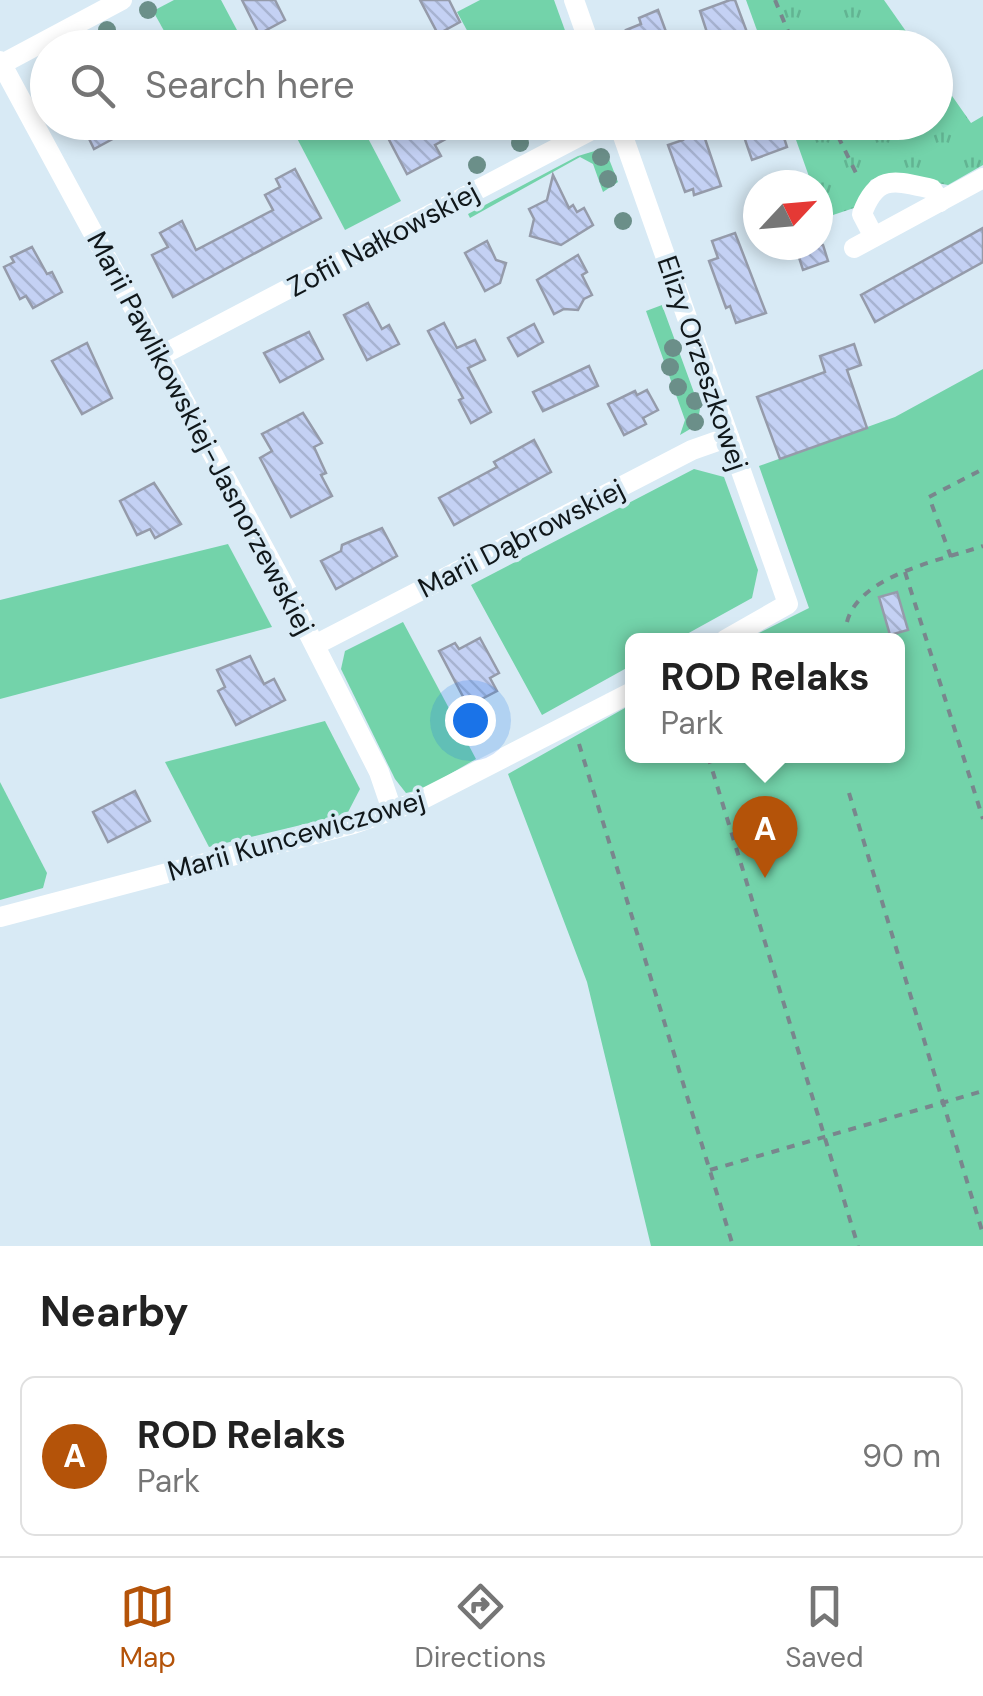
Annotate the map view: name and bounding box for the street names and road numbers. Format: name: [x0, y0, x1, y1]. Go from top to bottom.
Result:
street label: Zofii Nałkowskiej: [281, 173, 485, 305]
street label: Marii Pawlikowskiej-Jasnorzewskiej: [78, 225, 323, 641]
street label: Elizy Orzeszkowej: [648, 251, 757, 476]
street label: Marii Dąbrowskiej: [412, 470, 631, 606]
street label: Marii Kuncewiczowej: [163, 781, 429, 890]

